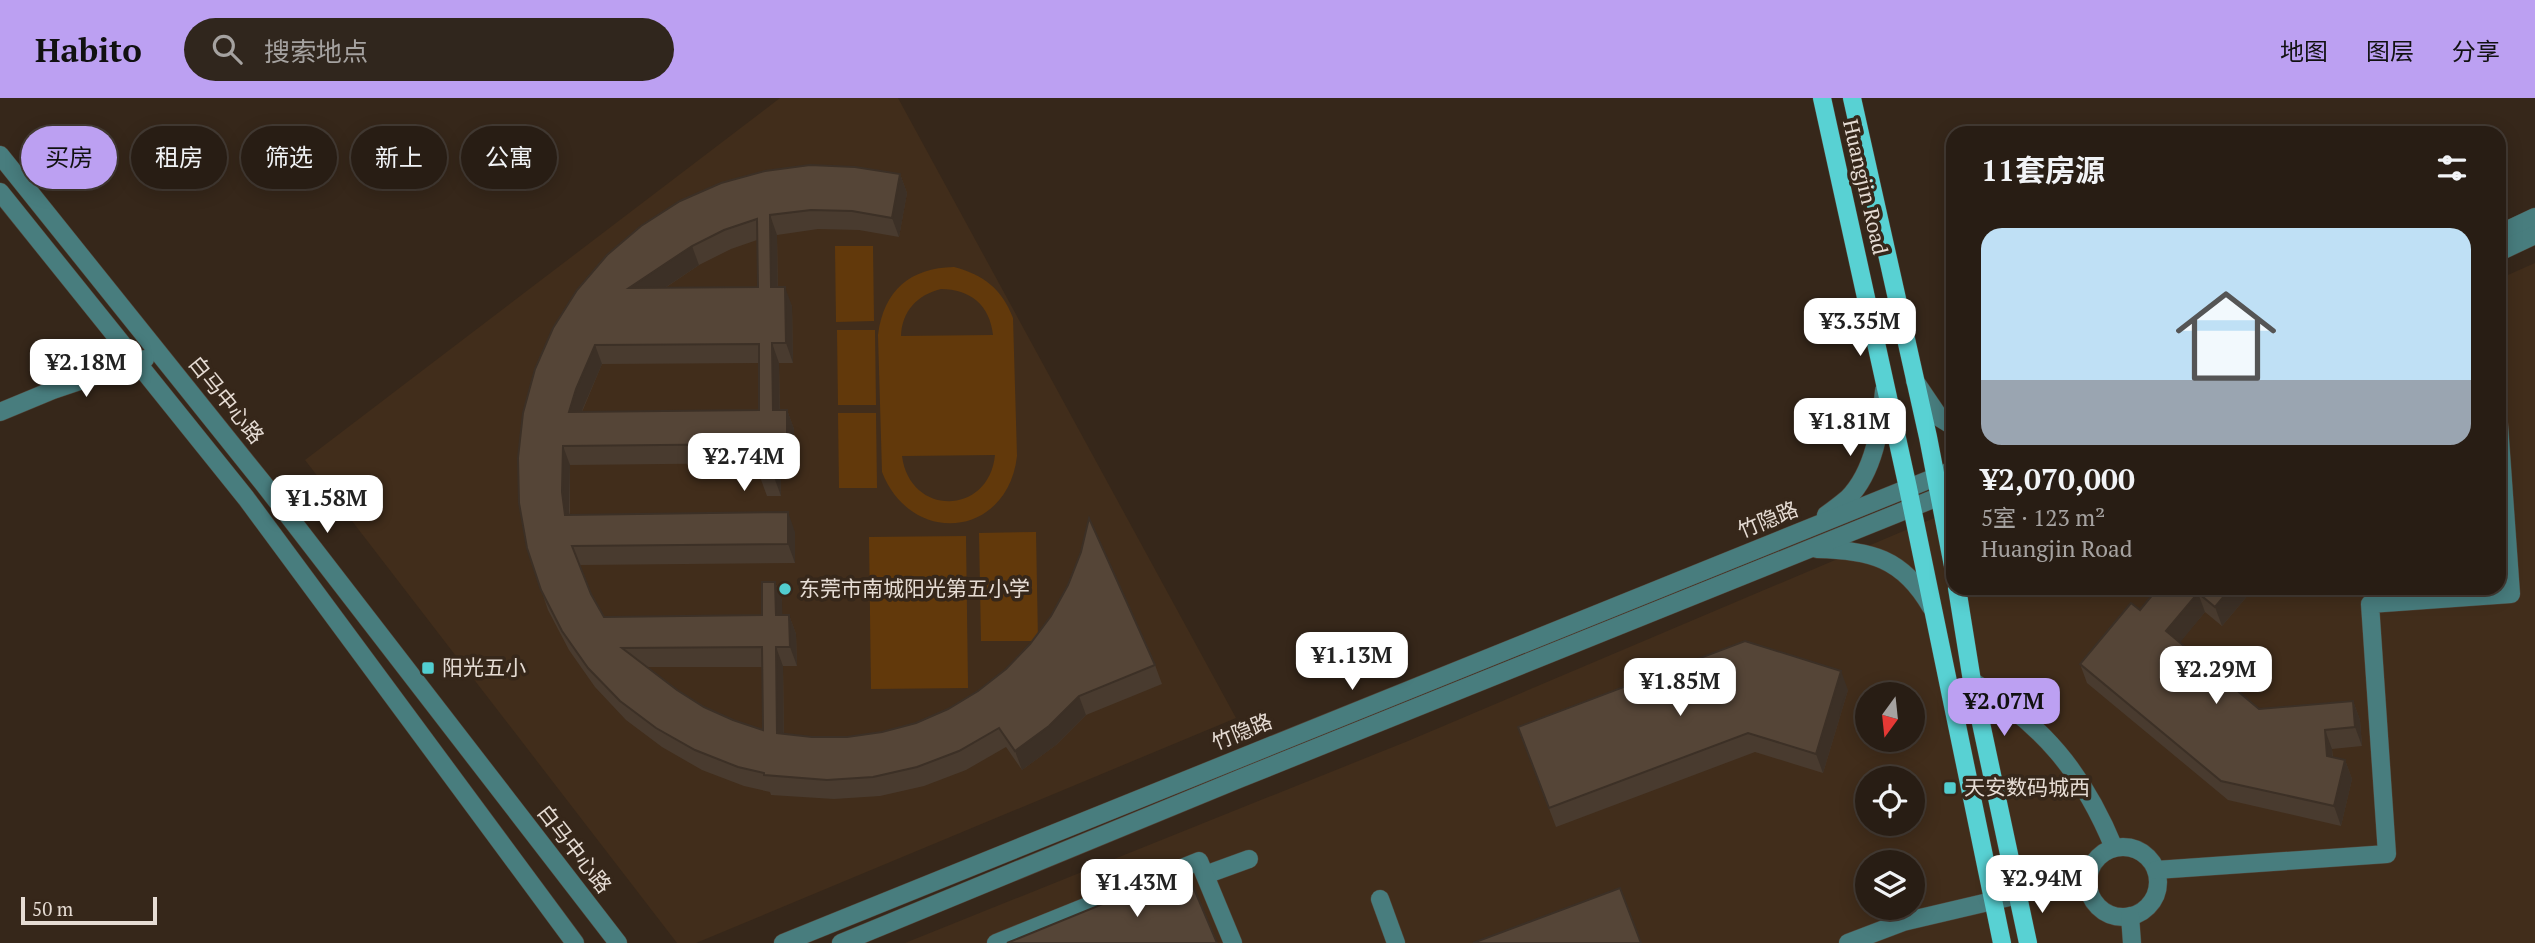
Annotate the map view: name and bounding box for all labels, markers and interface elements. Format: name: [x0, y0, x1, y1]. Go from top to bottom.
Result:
search box: [184, 18, 674, 81]
text: Habito: [35, 28, 142, 71]
icon: search: [208, 30, 246, 68]
text: 搜索地点: [264, 34, 368, 68]
text: 地图: [2280, 35, 2328, 67]
text: 图层: [2366, 35, 2414, 67]
text: 分享: [2452, 35, 2500, 67]
street label: Huangjin Road: [1837, 116, 1895, 258]
chip: 买房: [21, 126, 117, 189]
chip: 租房: [131, 126, 227, 189]
chip: 筛选: [241, 126, 337, 189]
chip: 新上: [351, 126, 447, 189]
chip: 公寓: [461, 126, 557, 189]
icon: filters: [2433, 149, 2471, 187]
text: 11套房源: [1981, 150, 2105, 190]
icon: home: [2163, 273, 2289, 399]
pin: ¥3.35M: [1803, 299, 1917, 358]
text: ¥3.35M: [1820, 305, 1900, 336]
pin: ¥2.18M: [29, 340, 143, 399]
text: ¥2.18M: [46, 346, 126, 377]
street label: 白马中心路: [183, 350, 271, 449]
pin: ¥1.81M: [1793, 398, 1907, 458]
text: ¥1.81M: [1810, 405, 1890, 436]
pin: ¥2.74M: [687, 434, 801, 493]
text: ¥2.74M: [704, 440, 784, 471]
text: ¥2,070,000: [1981, 459, 2135, 499]
pin: ¥1.58M: [270, 476, 384, 535]
text: ¥1.58M: [287, 482, 367, 513]
street label: 竹隐路: [1733, 494, 1802, 544]
text: 5室 · 123 m²: [1981, 502, 2105, 533]
text: Huangjin Road: [1981, 533, 2132, 564]
place label: 东莞市南城阳光第五小学: [799, 574, 1030, 602]
marker: 东莞市南城阳光第五小学: [777, 581, 793, 597]
pin: ¥1.13M: [1295, 632, 1409, 692]
text: ¥1.13M: [1312, 639, 1392, 670]
pin: ¥2.29M: [2159, 646, 2273, 706]
place label: 阳光五小: [442, 653, 526, 681]
text: ¥2.29M: [2176, 653, 2256, 684]
pin: ¥1.85M: [1623, 658, 1737, 718]
marker: 阳光五小: [420, 660, 436, 676]
text: ¥1.85M: [1640, 665, 1720, 696]
pin: ¥2.07M: [1947, 678, 2061, 738]
north arrow: [1855, 682, 1925, 752]
map controls: [1855, 682, 1925, 920]
text: ¥2.07M: [1964, 685, 2044, 716]
street label: 竹隐路: [1207, 706, 1276, 756]
button: locate: [1855, 766, 1925, 836]
place label: 天安数码城西: [1964, 773, 2090, 801]
marker: 天安数码城西: [1942, 780, 1958, 796]
street label: 白马中心路: [531, 798, 618, 898]
button: layers: [1855, 850, 1925, 920]
pin: ¥2.94M: [1985, 856, 2099, 915]
pin: ¥1.43M: [1080, 860, 1194, 919]
text: ¥2.94M: [2002, 862, 2082, 893]
text: ¥1.43M: [1097, 866, 1177, 897]
scale bar: [21, 894, 158, 926]
text: 50 m: [32, 896, 73, 921]

